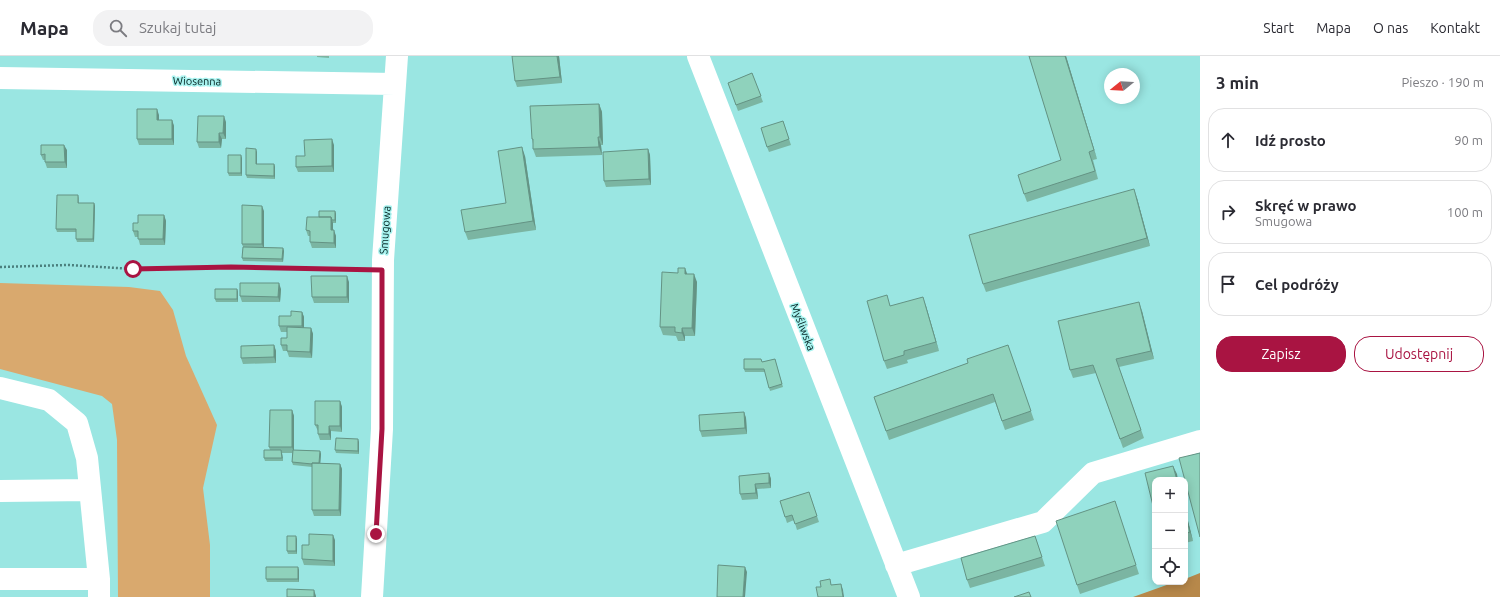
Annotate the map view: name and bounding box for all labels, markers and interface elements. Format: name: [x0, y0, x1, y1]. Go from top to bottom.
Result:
search box: [93, 10, 373, 46]
text: Mapa: [20, 17, 69, 39]
icon: search: [107, 17, 129, 39]
text: Szukaj tutaj: [139, 19, 216, 36]
text: Start: [1263, 20, 1294, 36]
text: Mapa: [1316, 20, 1351, 36]
text: O nas: [1373, 20, 1408, 36]
text: Kontakt: [1430, 20, 1480, 36]
north arrow: [1104, 68, 1140, 104]
text: 3 min: [1216, 73, 1259, 92]
street label: Wiosenna: [173, 75, 221, 87]
text: Pieszo · 190 m: [1401, 75, 1484, 89]
icon: ahead: [1217, 129, 1239, 151]
text: Idź prosto: [1255, 132, 1326, 149]
text: 90 m: [1454, 133, 1483, 147]
text: Skręć w prawo: [1255, 197, 1357, 214]
icon: right: [1217, 201, 1239, 223]
street label: Smugowa: [377, 205, 393, 255]
text: 100 m: [1447, 205, 1483, 219]
text: Smugowa: [1255, 214, 1312, 228]
route start: [124, 260, 142, 278]
icon: arrive: [1217, 273, 1239, 295]
text: Cel podróży: [1255, 276, 1339, 293]
street label: Myśliwska: [788, 302, 818, 352]
button: Zapisz: [1216, 336, 1346, 372]
button: Udostępnij: [1354, 336, 1484, 372]
map controls: [1152, 477, 1188, 585]
button: +: [1152, 477, 1188, 513]
button: −: [1152, 513, 1188, 549]
route end: [367, 525, 385, 543]
button: locate: [1152, 549, 1188, 585]

